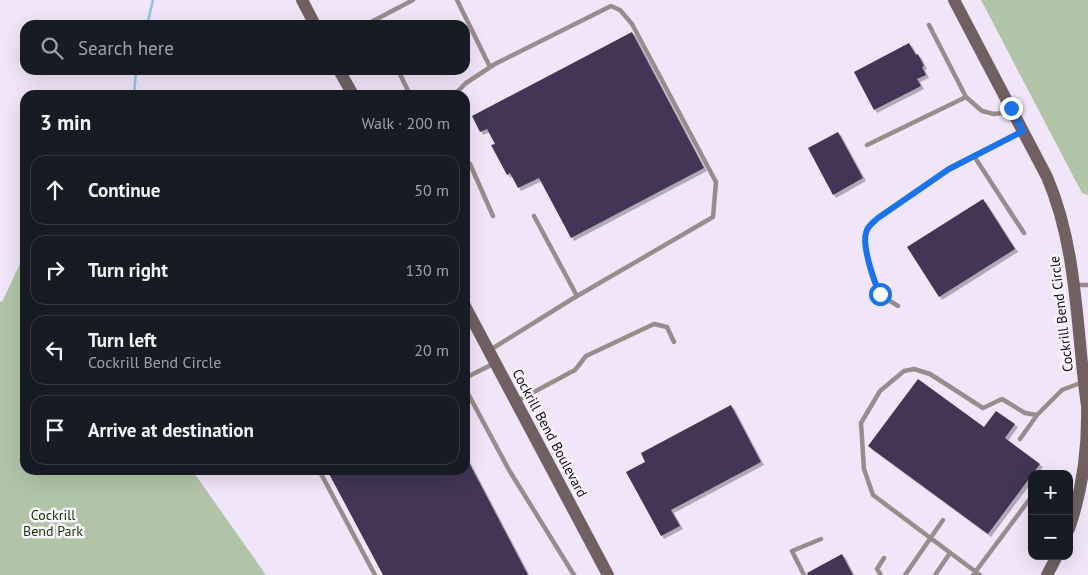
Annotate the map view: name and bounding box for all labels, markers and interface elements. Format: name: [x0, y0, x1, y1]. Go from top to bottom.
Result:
search box: [20, 20, 470, 75]
icon: search: [38, 34, 66, 62]
text: Search here: [78, 36, 174, 60]
route end: [1000, 97, 1023, 120]
text: 3 min: [40, 109, 91, 136]
text: Walk · 200 m: [361, 113, 450, 133]
icon: ahead: [41, 176, 69, 204]
text: Continue: [88, 178, 160, 202]
text: 50 m: [414, 180, 449, 200]
street label: Cockrill Bend Circle: [1045, 255, 1077, 373]
icon: right: [41, 256, 69, 284]
text: Turn right: [88, 258, 168, 282]
text: 130 m: [406, 260, 449, 280]
route start: [869, 283, 892, 306]
text: Turn left: [88, 328, 157, 352]
icon: left: [41, 336, 69, 364]
text: 20 m: [414, 340, 449, 360]
text: Cockrill Bend Circle: [88, 352, 221, 372]
street label: Cockrill Bend Boulevard: [509, 366, 591, 500]
icon: arrive: [41, 416, 69, 444]
text: Arrive at destination: [88, 418, 254, 442]
map controls: [1028, 470, 1073, 560]
button: +: [1028, 470, 1073, 515]
park label: Cockrill Bend Park: [23, 506, 83, 540]
button: −: [1028, 515, 1073, 560]

